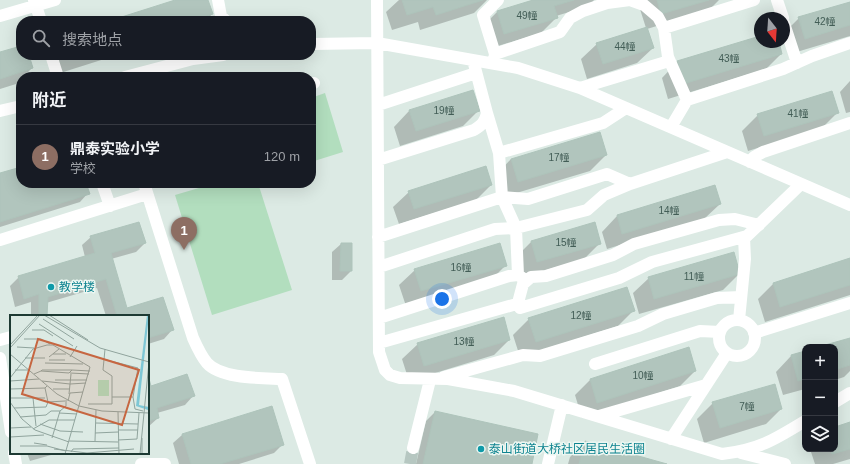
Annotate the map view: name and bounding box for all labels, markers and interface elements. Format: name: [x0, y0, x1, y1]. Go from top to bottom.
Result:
house number: 49幢: [516, 10, 538, 21]
north arrow: [754, 12, 790, 48]
search box: [16, 16, 316, 60]
house number: 42幢: [814, 16, 836, 27]
icon: search: [30, 27, 52, 49]
text: 搜索地点: [62, 31, 122, 48]
house number: 44幢: [614, 41, 636, 52]
house number: 43幢: [718, 53, 740, 64]
text: 附近: [32, 91, 66, 110]
house number: 19幢: [433, 105, 455, 116]
house number: 41幢: [787, 108, 809, 119]
text: 鼎泰实验小学: [70, 140, 160, 157]
text: 1: [41, 149, 49, 164]
text: 120 m: [264, 149, 300, 164]
house number: 17幢: [548, 152, 570, 163]
text: 学校: [70, 161, 96, 176]
house number: 14幢: [658, 205, 680, 216]
pin: 1: [171, 217, 197, 250]
house number: 15幢: [555, 237, 577, 248]
house number: 16幢: [450, 262, 472, 273]
house number: 11幢: [684, 271, 704, 282]
place label: 教学楼: [59, 280, 95, 294]
marker: 教学楼: [46, 282, 56, 292]
your location: [432, 289, 452, 309]
house number: 12幢: [570, 310, 592, 321]
inset map: [10, 315, 149, 454]
house number: 13幢: [453, 336, 475, 347]
map controls: [802, 344, 838, 452]
button: +: [802, 344, 838, 380]
house number: 10幢: [632, 370, 654, 381]
button: −: [802, 380, 838, 416]
house number: 7幢: [739, 401, 755, 412]
button: layers: [802, 416, 838, 452]
place label: 泰山街道大桥社区居民生活圈: [489, 442, 645, 456]
marker: 泰山街道大桥社区居民生活圈: [476, 444, 486, 454]

